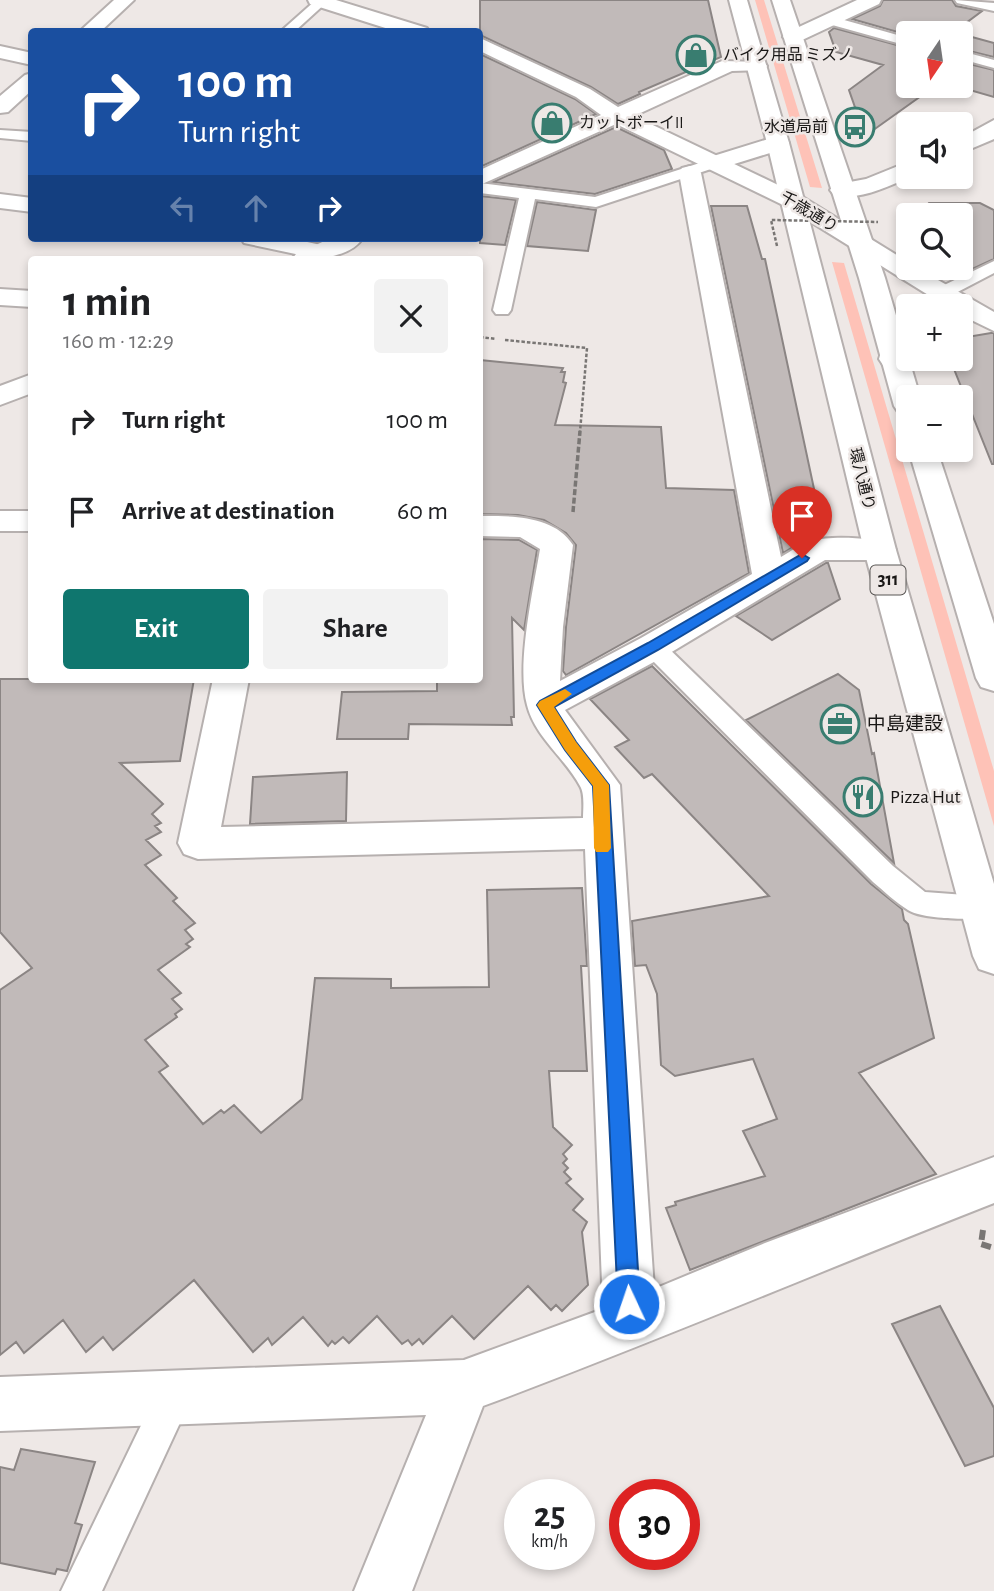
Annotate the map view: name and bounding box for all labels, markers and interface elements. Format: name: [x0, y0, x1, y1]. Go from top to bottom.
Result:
north arrow: [896, 21, 973, 98]
map controls: [896, 21, 973, 462]
shop icon: バイク用品 ミズノ: [675, 34, 717, 76]
place label: バイク用品 ミズノ: [723, 46, 853, 63]
icon: right: [63, 56, 154, 147]
text: 100 m: [178, 58, 294, 107]
shop icon: カットボーイII: [531, 102, 573, 144]
bus stop icon: 水道局前: [834, 106, 876, 148]
button: sound: [896, 112, 973, 189]
place label: カットボーイII: [579, 115, 684, 131]
text: Turn right: [178, 116, 300, 148]
place label: 水道局前: [764, 118, 828, 135]
street label: 千歳通り: [777, 188, 841, 235]
icon: left: [164, 189, 202, 227]
icon: ahead: [237, 189, 275, 227]
icon: right: [310, 189, 348, 227]
button: search: [896, 203, 973, 280]
button: close: [374, 279, 448, 353]
text: 1 min: [63, 281, 152, 323]
button: +: [896, 294, 973, 371]
text: 160 m · 12:29: [63, 330, 174, 353]
button: −: [896, 385, 973, 462]
icon: right: [63, 402, 101, 440]
text: Turn right: [122, 407, 225, 433]
text: 100 m: [387, 407, 448, 433]
street label: 環八通り: [846, 446, 878, 512]
pin: [772, 486, 832, 558]
icon: arrive: [63, 493, 101, 531]
icon: arrive: [783, 497, 821, 535]
text: Arrive at destination: [122, 498, 335, 524]
text: 60 m: [397, 498, 448, 524]
road number: 311: [870, 566, 906, 594]
button: Exit: [63, 589, 249, 669]
button: Share: [263, 589, 448, 669]
office icon: 中島建設: [819, 703, 861, 745]
place label: 中島建設: [867, 714, 943, 734]
restaurant icon: Pizza Hut: [842, 776, 884, 818]
place label: Pizza Hut: [890, 788, 961, 807]
position arrow: [592, 1267, 666, 1341]
speed limit sign: 30: [609, 1479, 700, 1570]
text: 25: [534, 1498, 565, 1533]
text: km/h: [531, 1533, 568, 1551]

